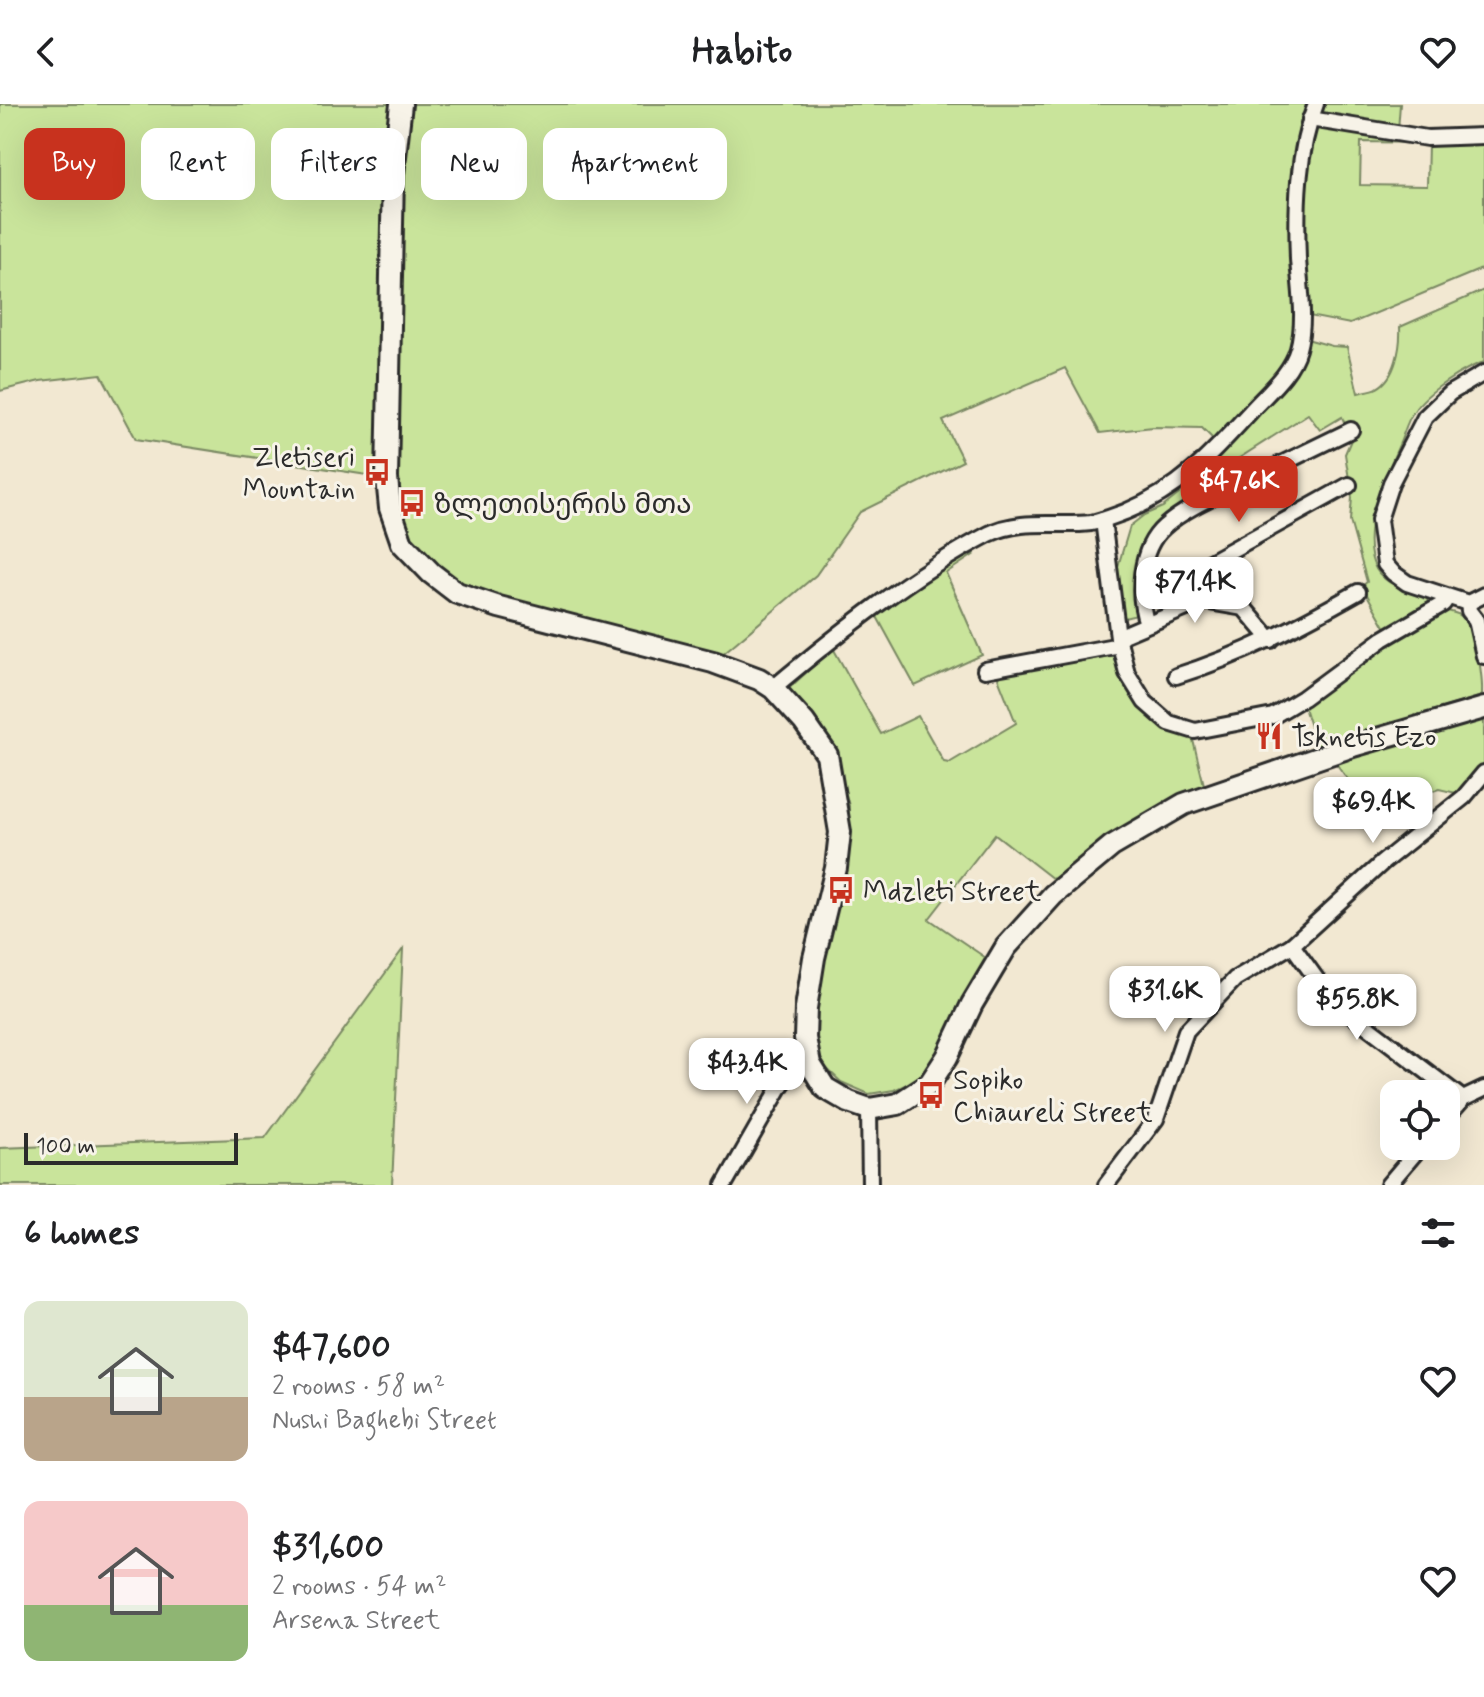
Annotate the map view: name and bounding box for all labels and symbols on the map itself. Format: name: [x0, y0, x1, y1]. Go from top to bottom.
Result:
place label: Zletiseri Mountain: [243, 440, 355, 509]
pin: $47.6K: [1174, 456, 1304, 524]
bus stop icon: Zletiseri Mountain: [362, 457, 392, 487]
place label: ზლეთისერის მთა: [434, 487, 692, 524]
bus stop icon: ზლეთისერის მთა: [397, 488, 427, 518]
pin: $71.4K: [1130, 557, 1260, 625]
place label: Tsknetis Ezo: [1291, 720, 1436, 757]
restaurant icon: Tsknetis Ezo: [1254, 721, 1284, 751]
pin: $69.4K: [1308, 777, 1438, 845]
place label: Mdzleti Street: [863, 874, 1042, 911]
bus stop icon: Mdzleti Street: [826, 875, 856, 905]
pin: $31.6K: [1100, 966, 1230, 1034]
pin: $55.8K: [1292, 974, 1422, 1042]
pin: $43.4K: [682, 1038, 812, 1106]
place label: Sopiko Chiaureli Street: [953, 1063, 1153, 1132]
bus stop icon: Sopiko Chiaureli Street: [916, 1080, 946, 1110]
scale bar: [24, 1129, 238, 1165]

